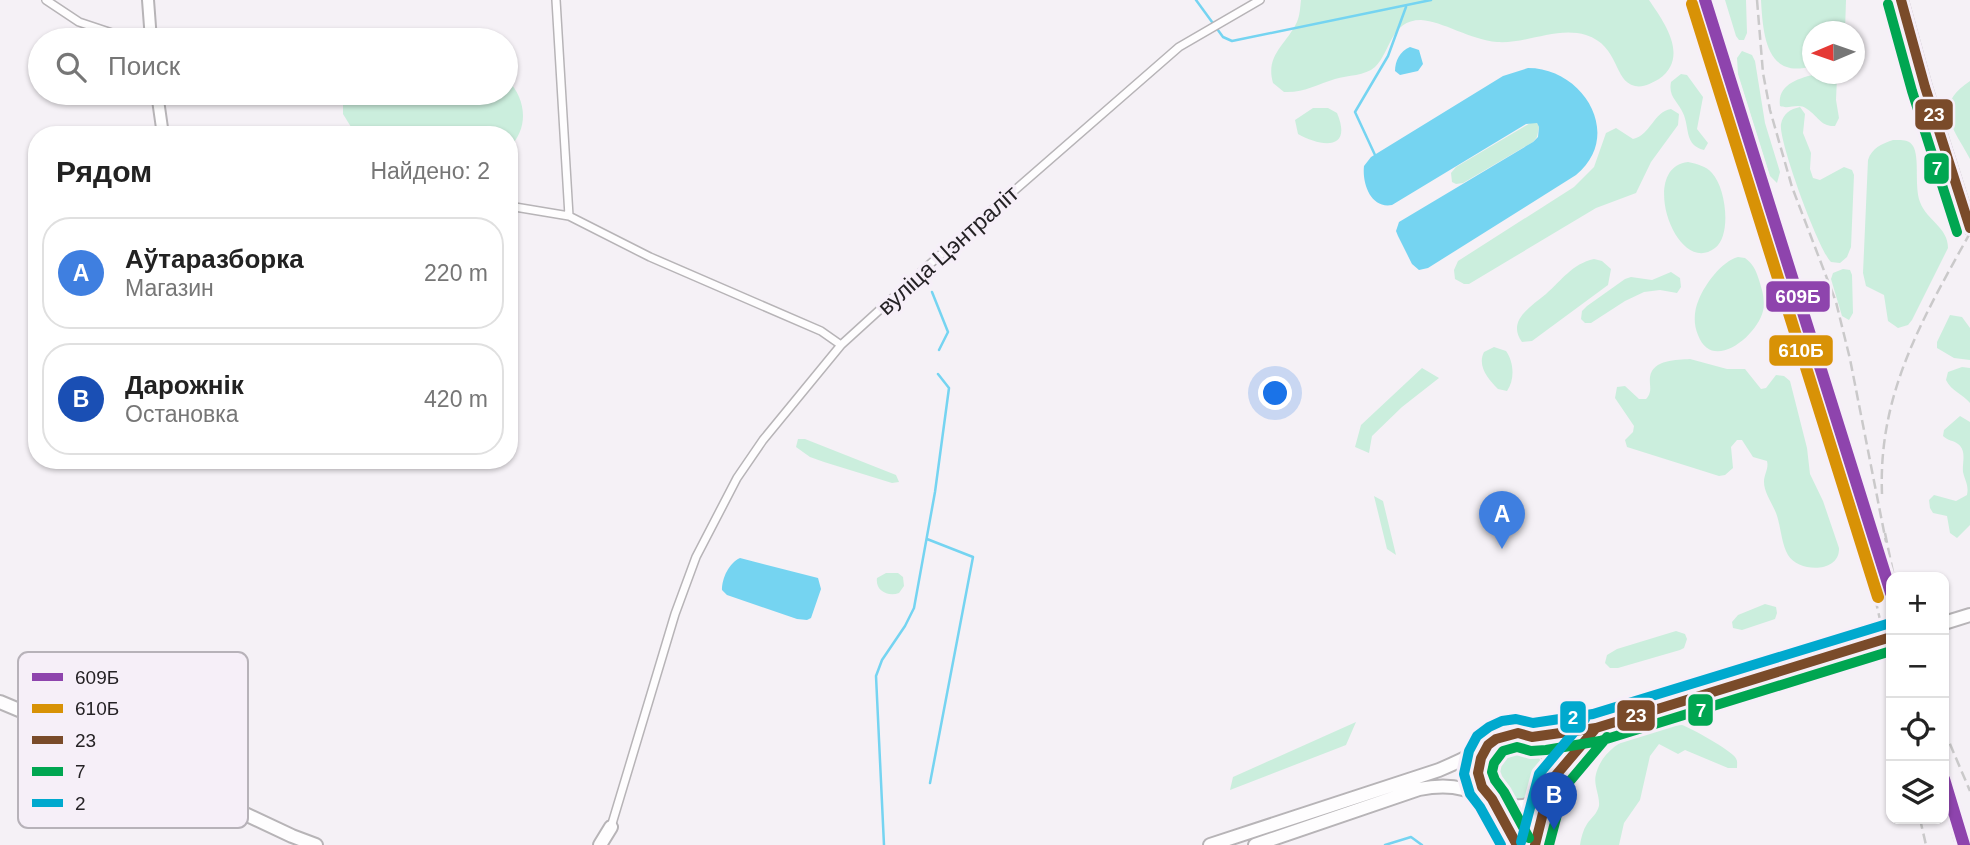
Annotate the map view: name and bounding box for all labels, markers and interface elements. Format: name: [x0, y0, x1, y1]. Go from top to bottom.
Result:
north arrow: [1802, 21, 1865, 84]
search box: [28, 28, 518, 105]
icon: search: [52, 48, 90, 86]
text: Поиск: [108, 51, 180, 81]
line badge: 23: [1914, 98, 1954, 131]
text: 23: [1923, 104, 1945, 125]
line badge: 7: [1923, 152, 1950, 185]
text: Рядом: [56, 155, 152, 188]
text: Найдено: 2: [370, 158, 490, 184]
text: 7: [1932, 158, 1942, 179]
street label: вуліца Цэнтраліт: [872, 180, 1024, 320]
text: Аўтаразборка: [125, 244, 304, 274]
text: A: [73, 260, 89, 286]
text: 220 m: [424, 260, 488, 286]
text: Магазин: [125, 275, 214, 301]
line badge: 609Б: [1765, 280, 1831, 313]
text: 609Б: [1775, 286, 1821, 307]
line badge: 610Б: [1768, 334, 1834, 367]
text: 610Б: [1778, 340, 1824, 361]
text: Дарожнік: [125, 370, 244, 400]
your location: [1258, 376, 1292, 410]
text: B: [73, 386, 89, 412]
text: 420 m: [424, 386, 488, 412]
text: Остановка: [125, 401, 239, 427]
pin: A: [1479, 491, 1525, 549]
map controls: [1886, 572, 1949, 824]
button: +: [1886, 572, 1949, 635]
button: −: [1886, 635, 1949, 698]
legend: [18, 652, 248, 828]
text: 609Б: [75, 667, 119, 688]
line badge: 7: [1687, 693, 1714, 727]
text: 610Б: [75, 698, 119, 719]
button: locate: [1886, 698, 1949, 761]
line badge: 23: [1616, 699, 1656, 732]
line badge: 2: [1559, 700, 1587, 734]
text: 7: [1696, 700, 1706, 721]
text: 23: [1625, 705, 1647, 726]
text: 2: [1568, 707, 1578, 728]
text: 23: [75, 730, 96, 751]
text: 7: [75, 761, 86, 782]
button: layers: [1886, 761, 1949, 824]
pin: B: [1531, 772, 1577, 830]
text: 2: [75, 793, 86, 814]

